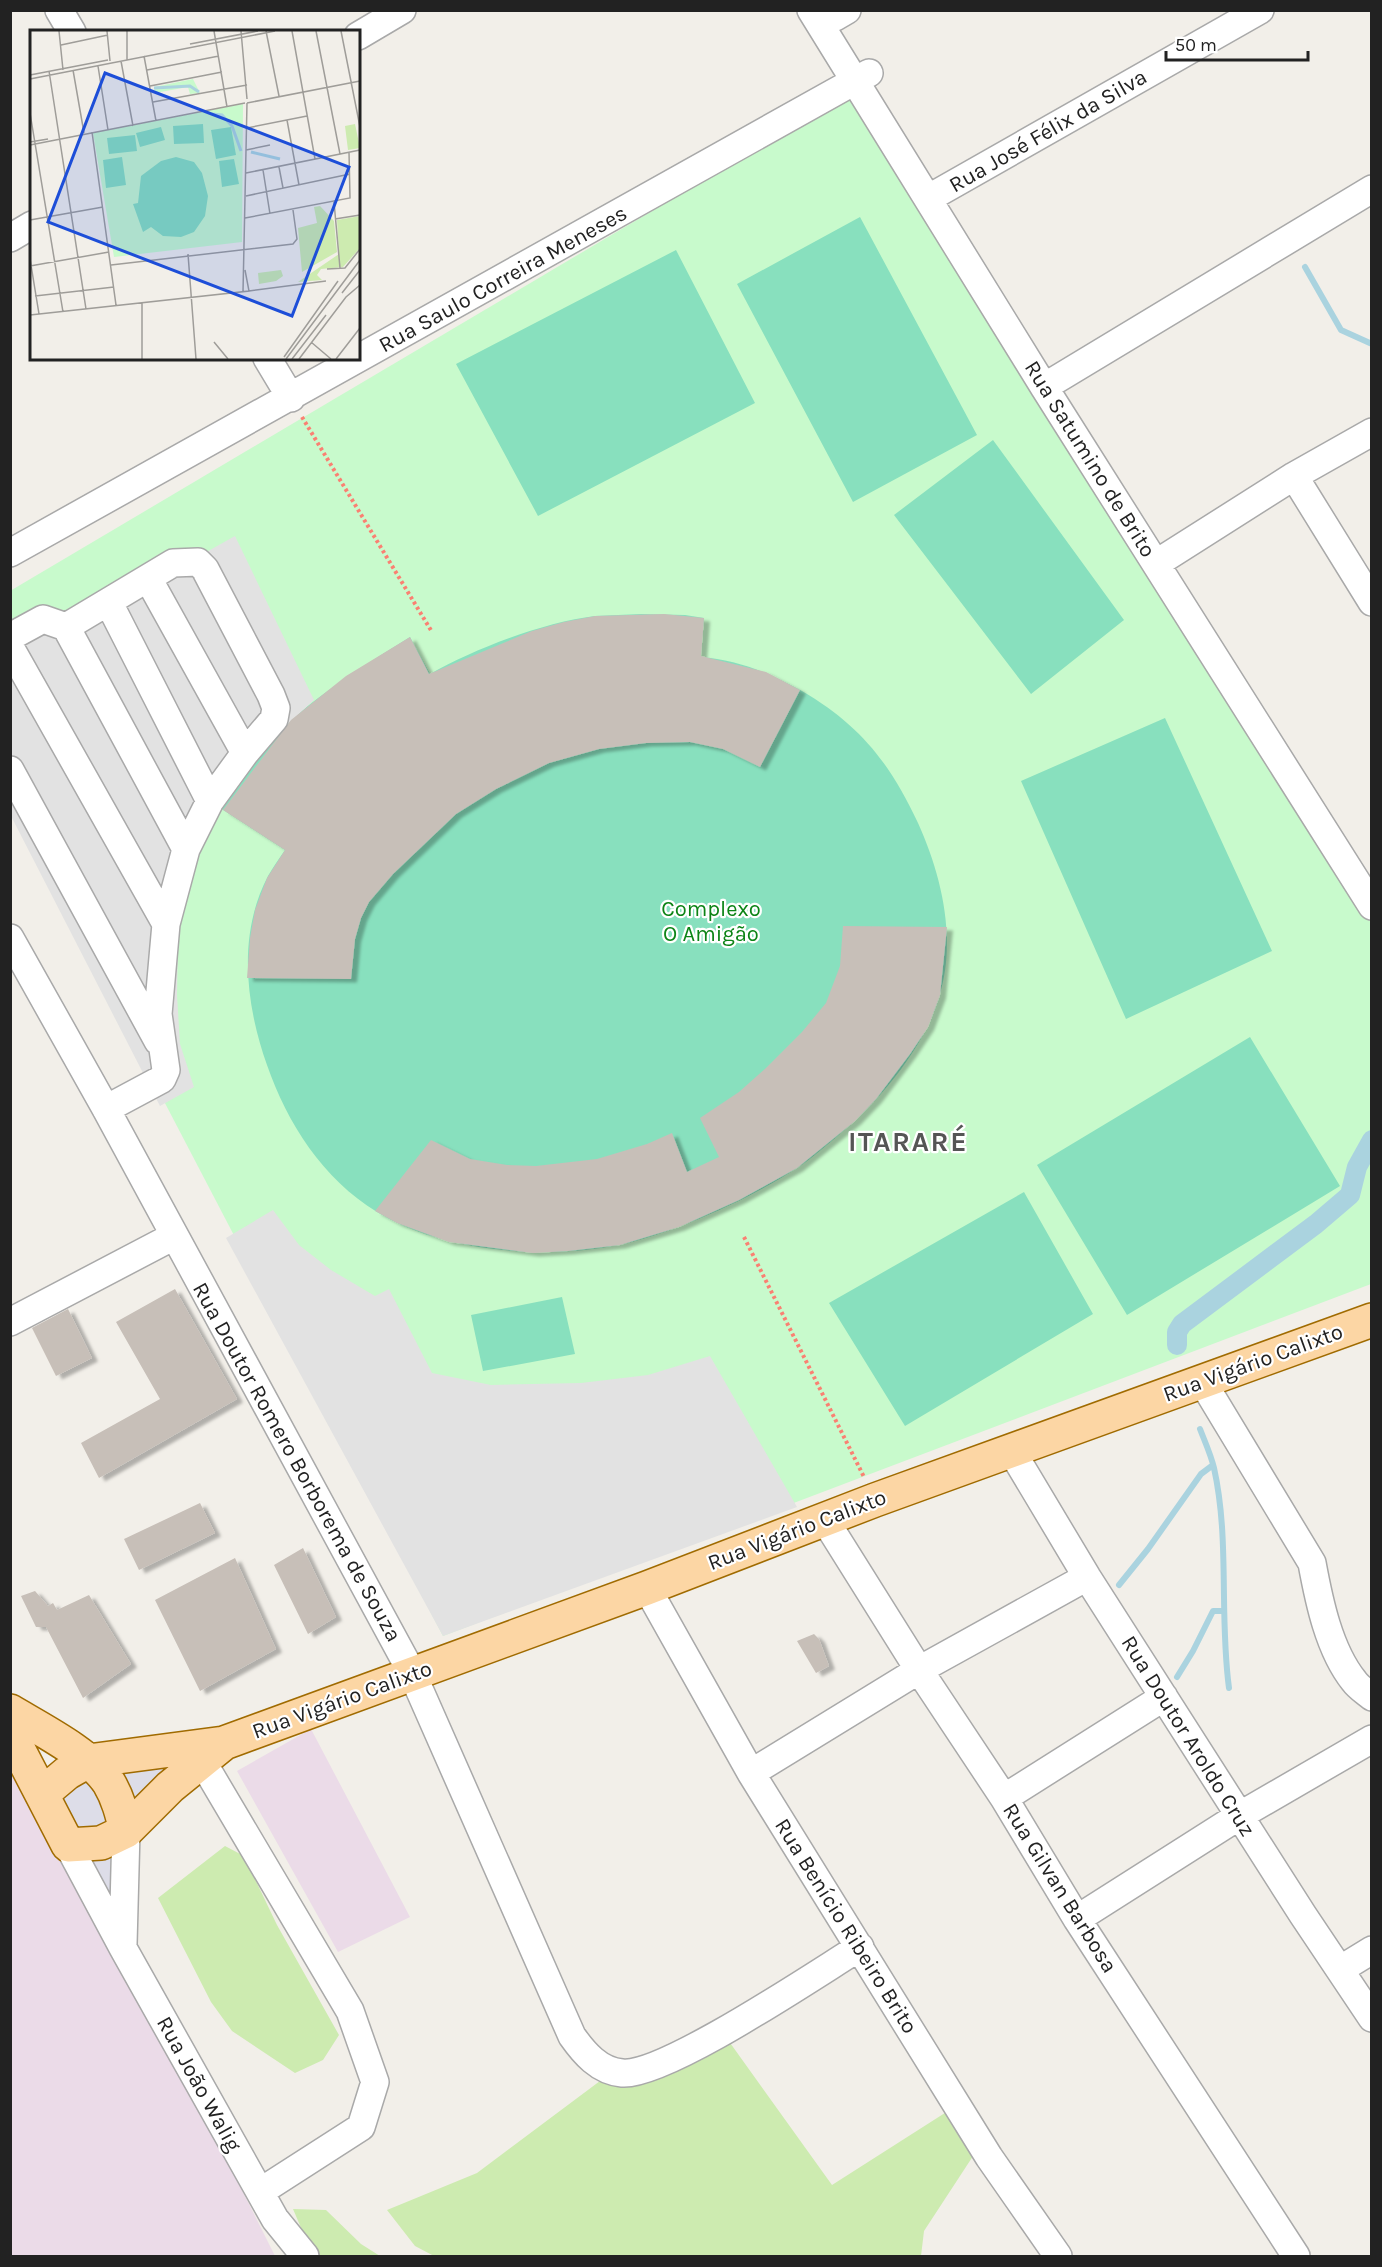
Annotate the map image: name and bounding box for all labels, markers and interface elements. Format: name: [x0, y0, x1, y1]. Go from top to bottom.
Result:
scale bar: [1166, 24, 1308, 62]
inset map: [30, 30, 360, 360]
text: 50 m: [1175, 34, 1217, 56]
street label: Rua José Félix da Silva: [944, 64, 1152, 198]
street label: Rua Saulo Correira Meneses: [374, 200, 632, 358]
street label: Rua Satumino de Brito: [1019, 356, 1161, 562]
park label: Complexo O Amigão: [661, 896, 761, 947]
district label: ITARARÉ: [848, 1124, 968, 1158]
street label: Rua Doutor Romero Borborema de Souza: [187, 1278, 407, 1646]
street label: Rua Vigário Calixto: [1160, 1318, 1346, 1408]
street label: Rua Vigário Calixto: [704, 1484, 890, 1576]
street label: Rua Doutor Aroldo Cruz: [1116, 1631, 1260, 1841]
street label: Rua Vigário Calixto: [249, 1655, 435, 1745]
street label: Rua Gilvan Barbosa: [997, 1798, 1123, 1978]
street label: Rua Benício Ribeiro Brito: [769, 1814, 923, 2038]
street label: Rua João Walig: [151, 2012, 247, 2157]

